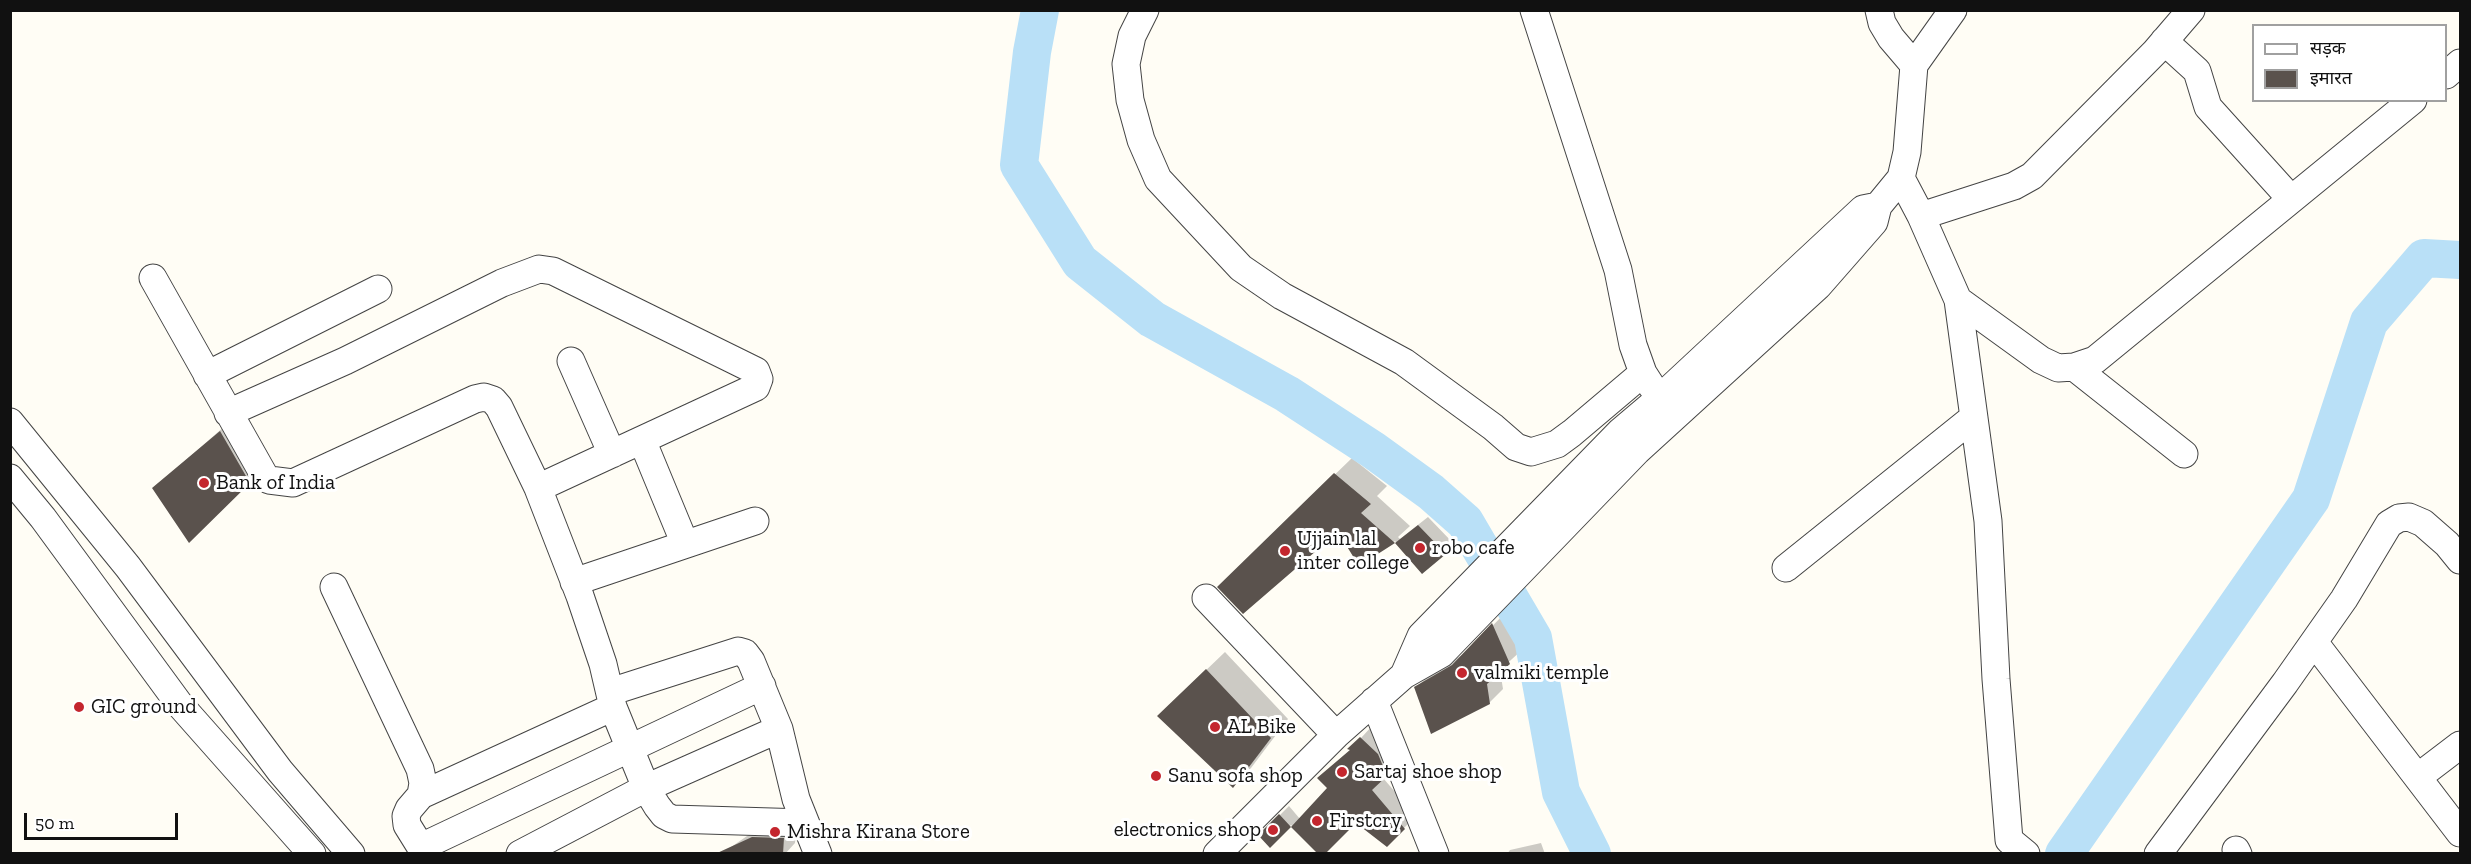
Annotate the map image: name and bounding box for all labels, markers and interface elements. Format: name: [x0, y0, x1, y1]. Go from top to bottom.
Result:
legend: [2252, 24, 2447, 102]
text: सड़क: [2310, 37, 2346, 59]
text: इमारत: [2310, 67, 2352, 89]
place label: Bank of India: [216, 470, 335, 496]
marker: Bank of India: [197, 476, 211, 490]
place label: Ujjain lal inter college: [1297, 526, 1409, 576]
place label: robo cafe: [1432, 535, 1515, 561]
marker: robo cafe: [1413, 541, 1427, 555]
marker: Ujjain lal inter college: [1278, 544, 1292, 558]
place label: valmiki temple: [1474, 660, 1609, 686]
marker: valmiki temple: [1455, 666, 1469, 680]
place label: GIC ground: [91, 694, 197, 720]
marker: GIC ground: [72, 700, 86, 714]
place label: AL Bike: [1227, 714, 1296, 740]
marker: AL Bike: [1208, 720, 1222, 734]
place label: Sartaj shoe shop: [1354, 759, 1502, 785]
place label: Sanu sofa shop: [1168, 763, 1303, 789]
marker: Sartaj shoe shop: [1335, 765, 1349, 779]
marker: Sanu sofa shop: [1149, 769, 1163, 783]
scale bar: [27, 801, 182, 839]
place label: Firstcry: [1329, 808, 1402, 834]
text: 50 m: [35, 812, 74, 834]
marker: Firstcry: [1310, 814, 1324, 828]
place label: electronics shop: [1114, 817, 1261, 843]
place label: Mishra Kirana Store: [787, 819, 970, 845]
marker: electronics shop: [1266, 823, 1280, 837]
marker: Mishra Kirana Store: [768, 825, 782, 839]

